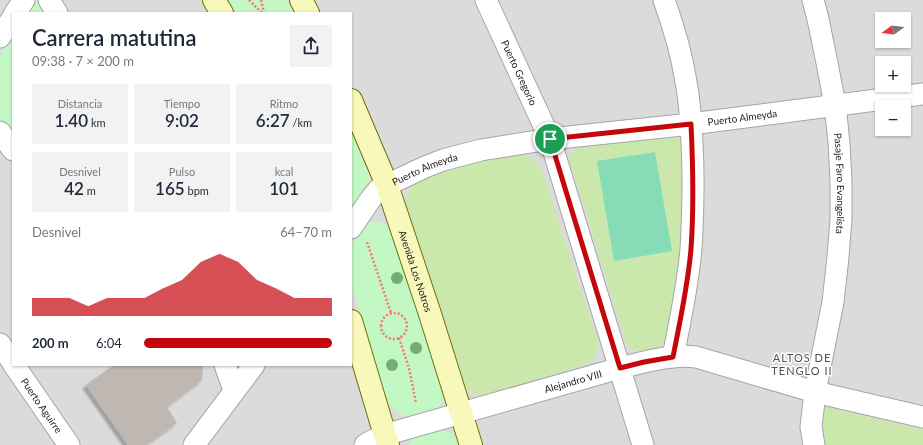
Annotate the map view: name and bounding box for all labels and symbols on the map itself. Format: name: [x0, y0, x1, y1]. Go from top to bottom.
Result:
north arrow: [875, 12, 911, 48]
street label: Puerto Gregorio: [499, 38, 540, 108]
street label: Puerto Almeyda: [707, 107, 778, 128]
pin: [533, 122, 567, 156]
street label: Pasaje Faro Evangelista: [832, 132, 847, 235]
street label: Puerto Almeyda: [390, 150, 459, 188]
street label: Avenida Los Notros: [396, 229, 435, 313]
district label: ALTOS DE TENGLO II: [771, 351, 833, 377]
street label: Alejandro VIII: [543, 367, 603, 395]
street label: Puerto Aguirre: [19, 376, 65, 435]

